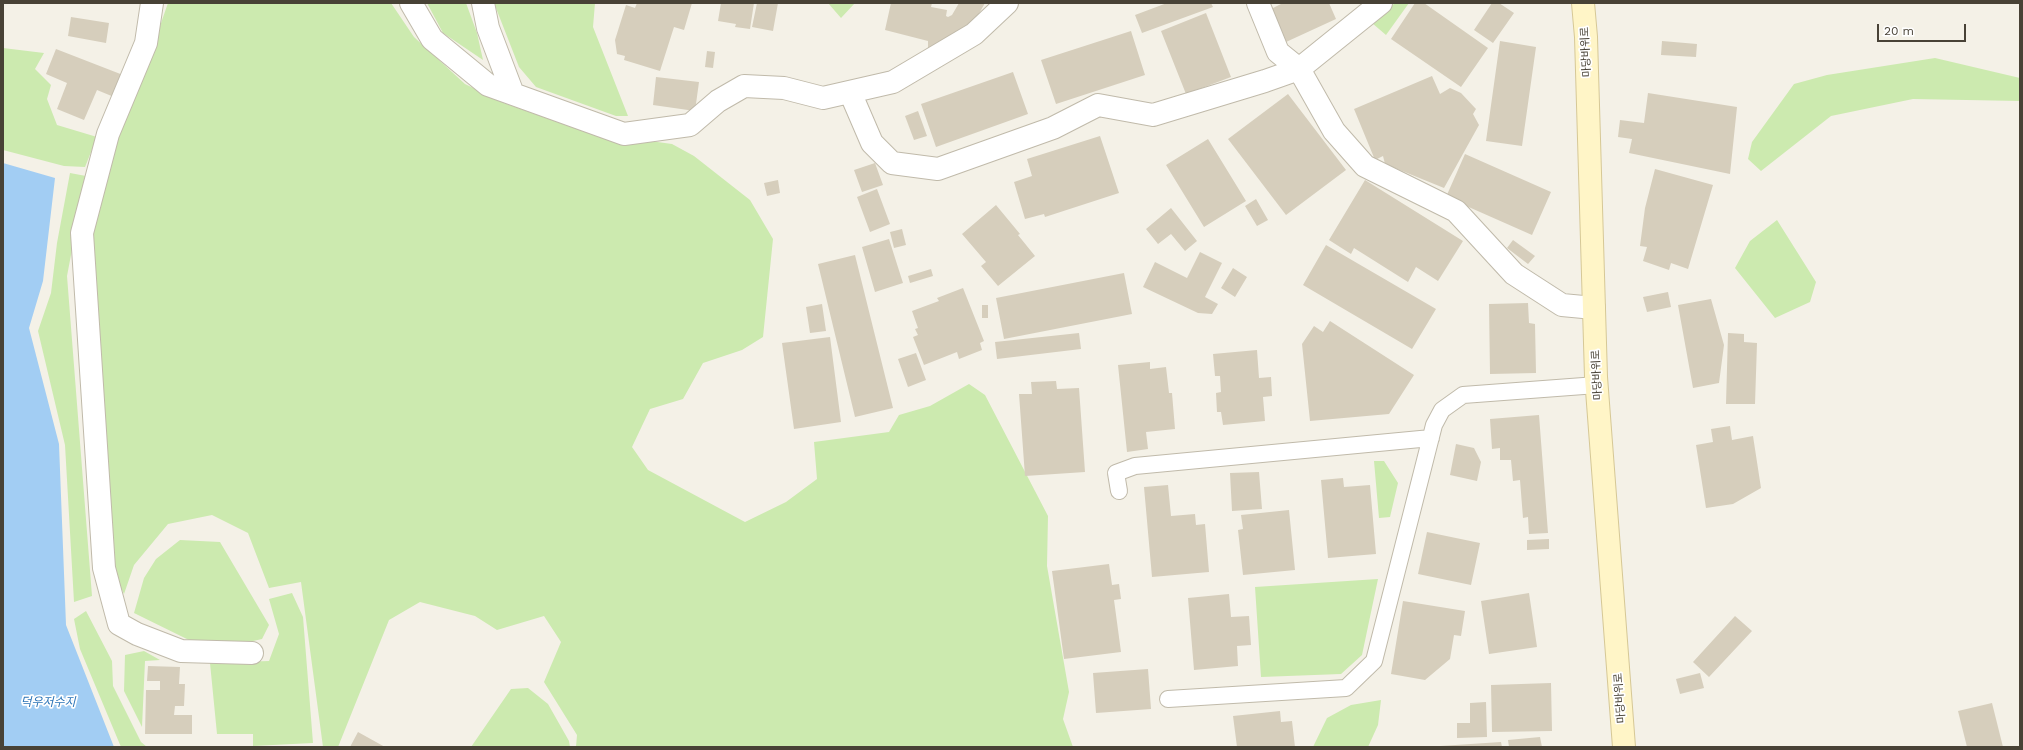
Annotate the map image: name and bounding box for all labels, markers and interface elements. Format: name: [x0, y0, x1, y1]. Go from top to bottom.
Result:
scale bar: [1879, 16, 1968, 42]
text: 20 m: [1884, 24, 1914, 38]
street label: 마당바위로: [1578, 26, 1594, 78]
street label: 마당바위로: [1589, 349, 1605, 401]
street label: 마당바위로: [1612, 672, 1628, 724]
water label: 덕우저수지: [20, 695, 76, 709]

